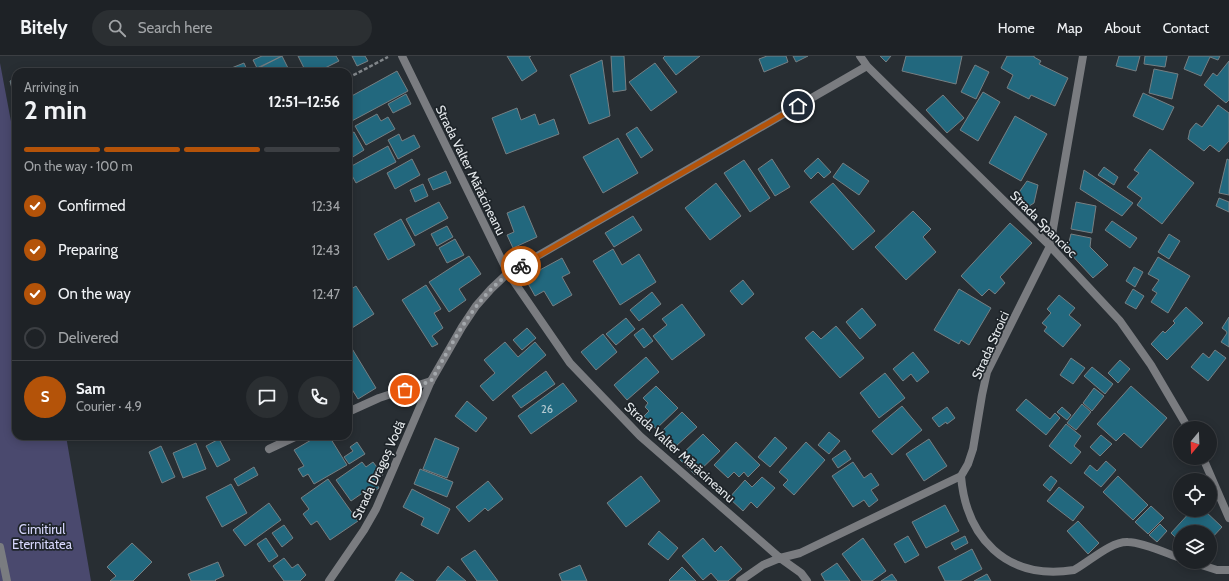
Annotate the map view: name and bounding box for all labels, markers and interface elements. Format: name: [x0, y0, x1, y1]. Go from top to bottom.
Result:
search box: [92, 10, 372, 46]
text: Bitely: [20, 16, 68, 39]
icon: search: [106, 17, 128, 39]
text: Search here: [138, 19, 212, 37]
text: Home: [998, 19, 1035, 37]
text: Map: [1057, 19, 1082, 37]
text: About: [1104, 19, 1141, 37]
text: Contact: [1163, 19, 1209, 37]
text: Arriving in: [24, 79, 79, 95]
pin: [781, 89, 815, 123]
text: 12:51–12:56: [268, 93, 340, 111]
text: 2 min: [24, 94, 87, 126]
icon: home: [787, 95, 809, 117]
street label: Strada Valter Mărăcineanu: [432, 102, 510, 238]
text: On the way · 100 m: [24, 158, 133, 174]
street label: Strada Spancioc: [1007, 187, 1081, 261]
icon: check: [24, 195, 46, 217]
text: Confirmed: [58, 197, 126, 215]
text: 12:34: [312, 198, 340, 214]
icon: check: [24, 239, 46, 261]
text: Preparing: [58, 241, 118, 259]
text: 12:43: [312, 242, 340, 258]
courier: [501, 246, 541, 286]
icon: bike: [510, 255, 532, 277]
icon: check: [24, 283, 46, 305]
text: On the way: [58, 285, 131, 303]
text: 12:47: [312, 286, 340, 302]
street label: Strada Stroici: [968, 309, 1012, 381]
text: Delivered: [58, 329, 119, 347]
pin: [388, 373, 422, 407]
button: chat: [246, 376, 288, 418]
button: phone: [298, 376, 340, 418]
icon: bag: [394, 379, 416, 401]
text: Sam: [76, 380, 105, 398]
text: S: [41, 388, 49, 406]
text: Courier · 4.9: [76, 398, 142, 414]
street label: Strada Valter Mărăcineanu: [622, 398, 739, 506]
house number: 26: [541, 402, 553, 416]
street label: Strada Dragoș Vodă: [348, 417, 409, 523]
north arrow: [1173, 421, 1217, 465]
map controls: [1173, 421, 1217, 569]
button: locate: [1173, 473, 1217, 517]
park label: Cimitirul Eternitatea: [12, 521, 73, 552]
button: layers: [1173, 525, 1217, 569]

